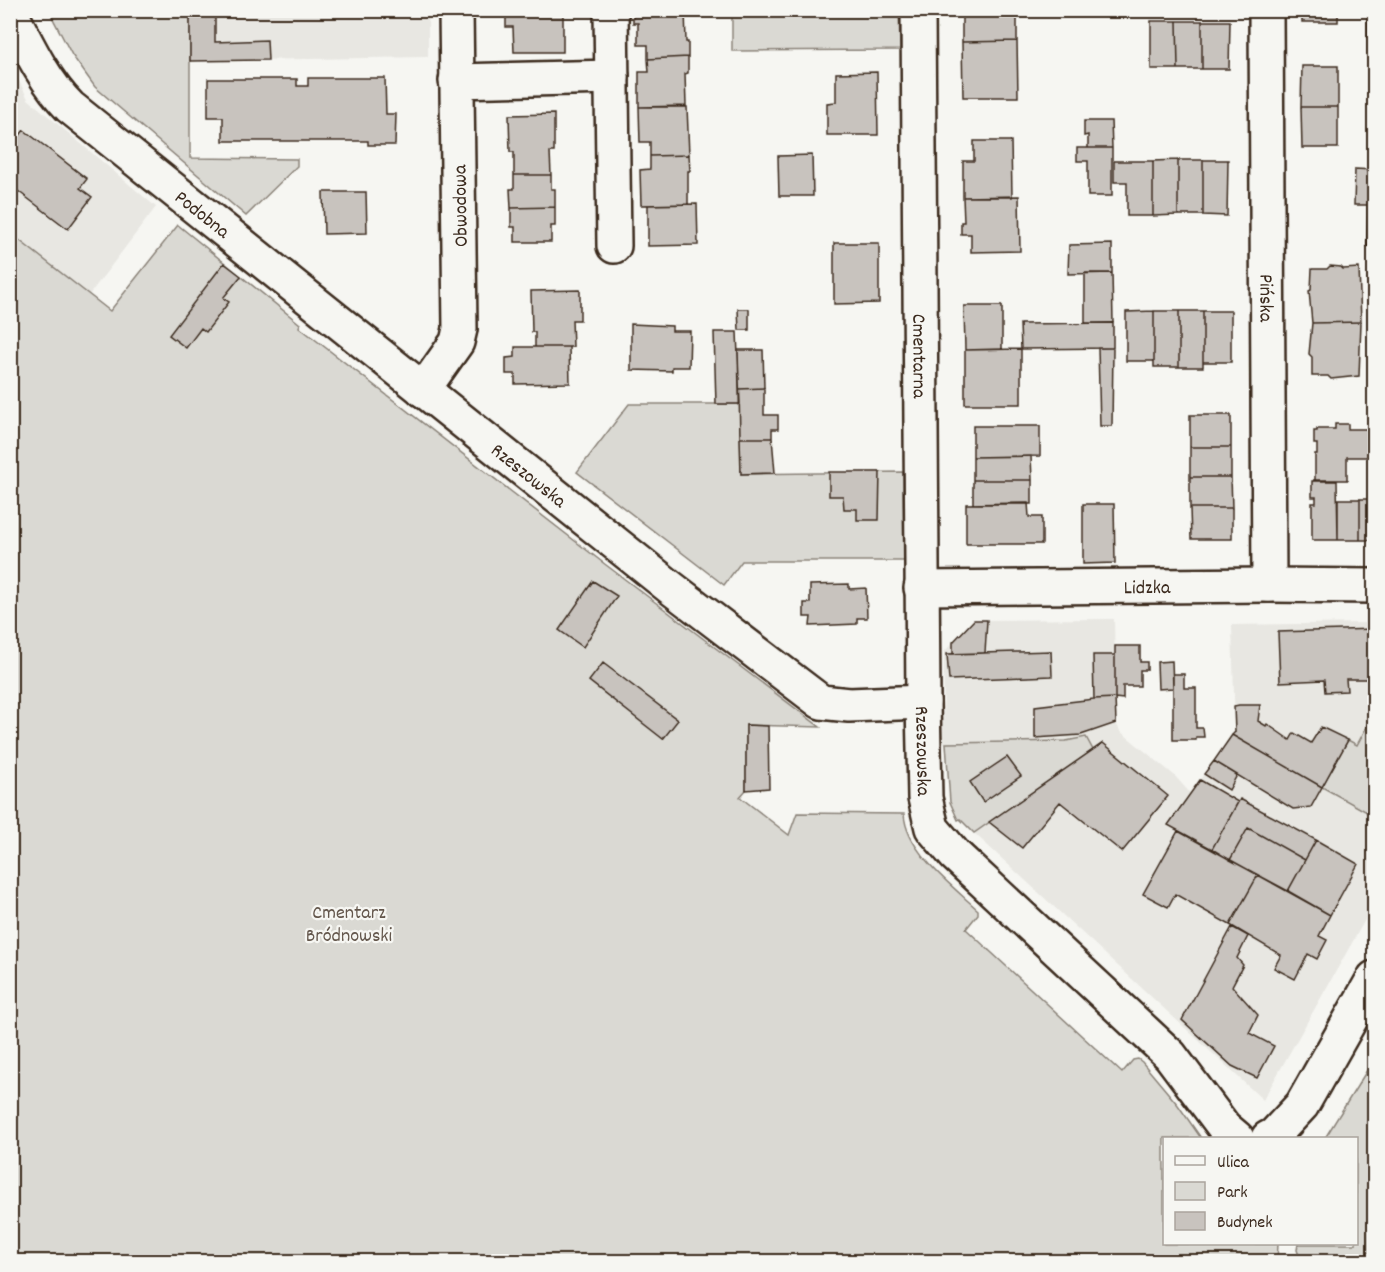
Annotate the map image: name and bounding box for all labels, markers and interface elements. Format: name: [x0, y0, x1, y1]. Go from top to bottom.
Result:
street label: Obwodowa: [447, 164, 477, 247]
street label: Podobna: [168, 185, 235, 247]
street label: Pińska: [1250, 274, 1279, 323]
street label: Cmentarna: [903, 314, 932, 399]
street label: Rzeszowska: [484, 438, 572, 516]
street label: Lidzka: [1124, 575, 1171, 603]
street label: Rzeszowska: [906, 706, 936, 797]
park label: Cmentarz Bródnowski: [306, 900, 393, 951]
legend: [1163, 1137, 1358, 1245]
text: Ulica: [1217, 1151, 1249, 1176]
text: Park: [1217, 1181, 1248, 1206]
text: Budynek: [1217, 1211, 1273, 1236]

